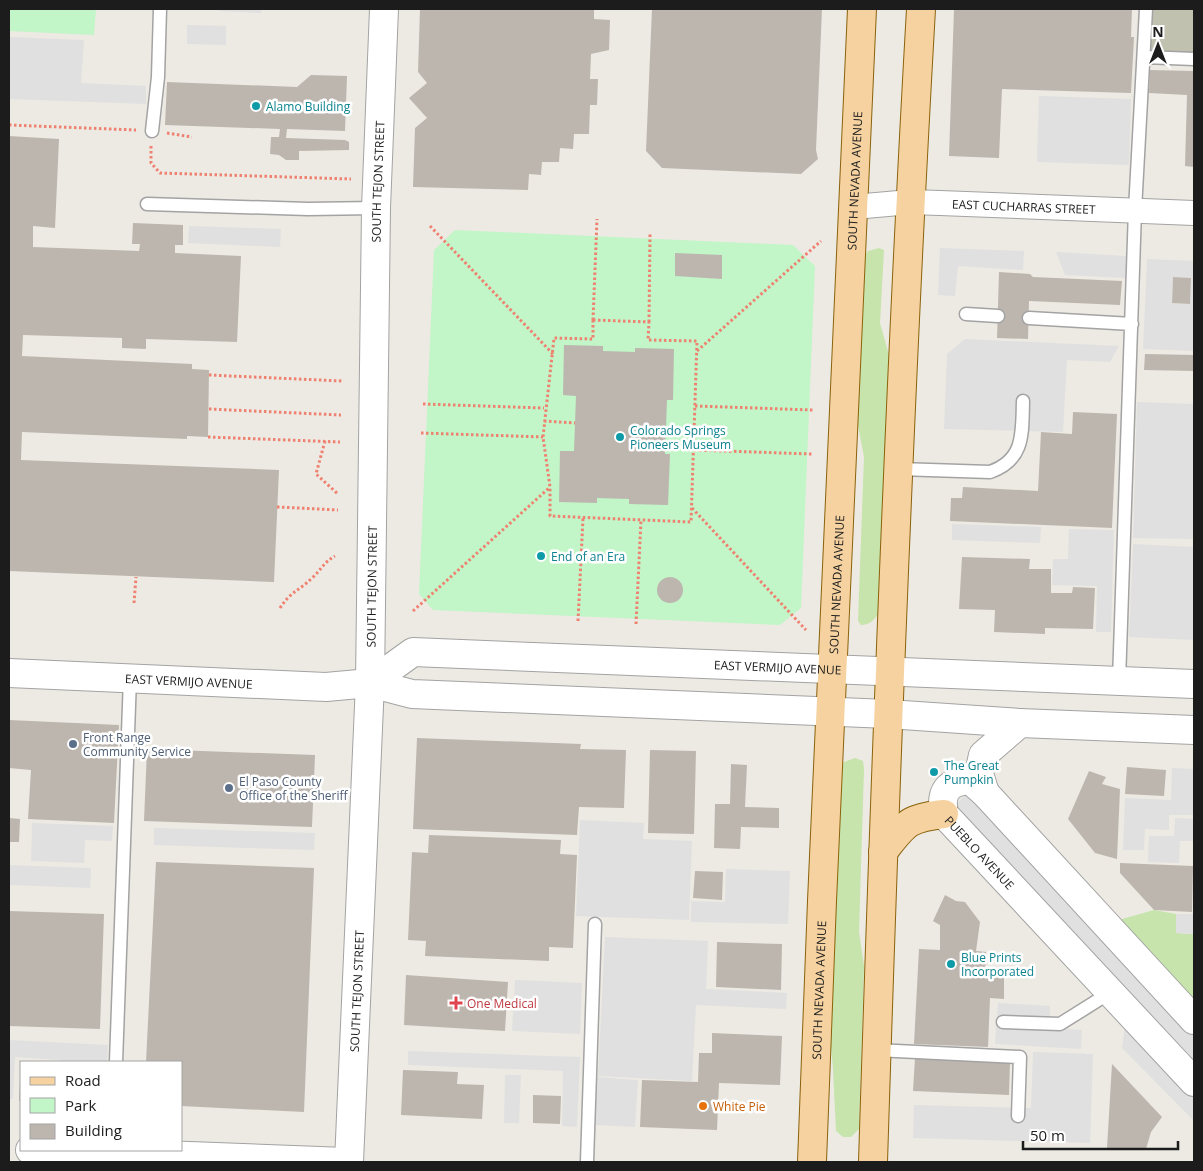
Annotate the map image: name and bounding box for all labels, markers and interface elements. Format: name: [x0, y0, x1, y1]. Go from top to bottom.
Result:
north arrow: [1133, 20, 1183, 70]
text: N: [1152, 22, 1164, 41]
place label: Alamo Building: [266, 98, 351, 115]
marker: Alamo Building: [250, 100, 262, 112]
street label: SOUTH NEVADA AVENUE: [843, 111, 866, 251]
street label: SOUTH TEJON STREET: [367, 120, 388, 243]
street label: EAST CUCHARRAS STREET: [952, 195, 1096, 218]
place label: Colorado Springs Pioneers Museum: [630, 422, 731, 453]
marker: Colorado Springs Pioneers Museum: [614, 431, 626, 443]
street label: SOUTH NEVADA AVENUE: [825, 515, 848, 654]
street label: SOUTH TEJON STREET: [362, 525, 380, 648]
place label: End of an Era: [551, 548, 625, 565]
marker: End of an Era: [535, 550, 547, 562]
street label: EAST VERMIJO AVENUE: [714, 656, 842, 678]
street label: EAST VERMIJO AVENUE: [125, 670, 253, 692]
place label: Front Range Community Service: [83, 729, 191, 760]
marker: Front Range Community Service: [67, 738, 79, 750]
place label: The Great Pumpkin: [944, 757, 999, 788]
marker: The Great Pumpkin: [928, 766, 940, 778]
place label: El Paso County Office of the Sheriff: [239, 773, 349, 804]
marker: El Paso County Office of the Sheriff: [223, 782, 235, 794]
street label: PUEBLO AVENUE: [941, 812, 1018, 893]
street label: SOUTH NEVADA AVENUE: [807, 920, 830, 1060]
street label: SOUTH TEJON STREET: [345, 930, 368, 1052]
place label: Blue Prints Incorporated: [961, 949, 1034, 980]
marker: Blue Prints Incorporated: [945, 958, 957, 970]
place label: One Medical: [467, 995, 537, 1012]
marker: One Medical: [449, 996, 463, 1010]
legend: [20, 1061, 182, 1151]
text: Road: [65, 1070, 101, 1090]
text: Park: [65, 1095, 96, 1115]
place label: White Pie: [713, 1098, 766, 1115]
marker: White Pie: [697, 1100, 709, 1112]
scale bar: [1023, 1118, 1178, 1150]
text: Building: [65, 1120, 122, 1140]
text: 50 m: [1030, 1125, 1065, 1145]

